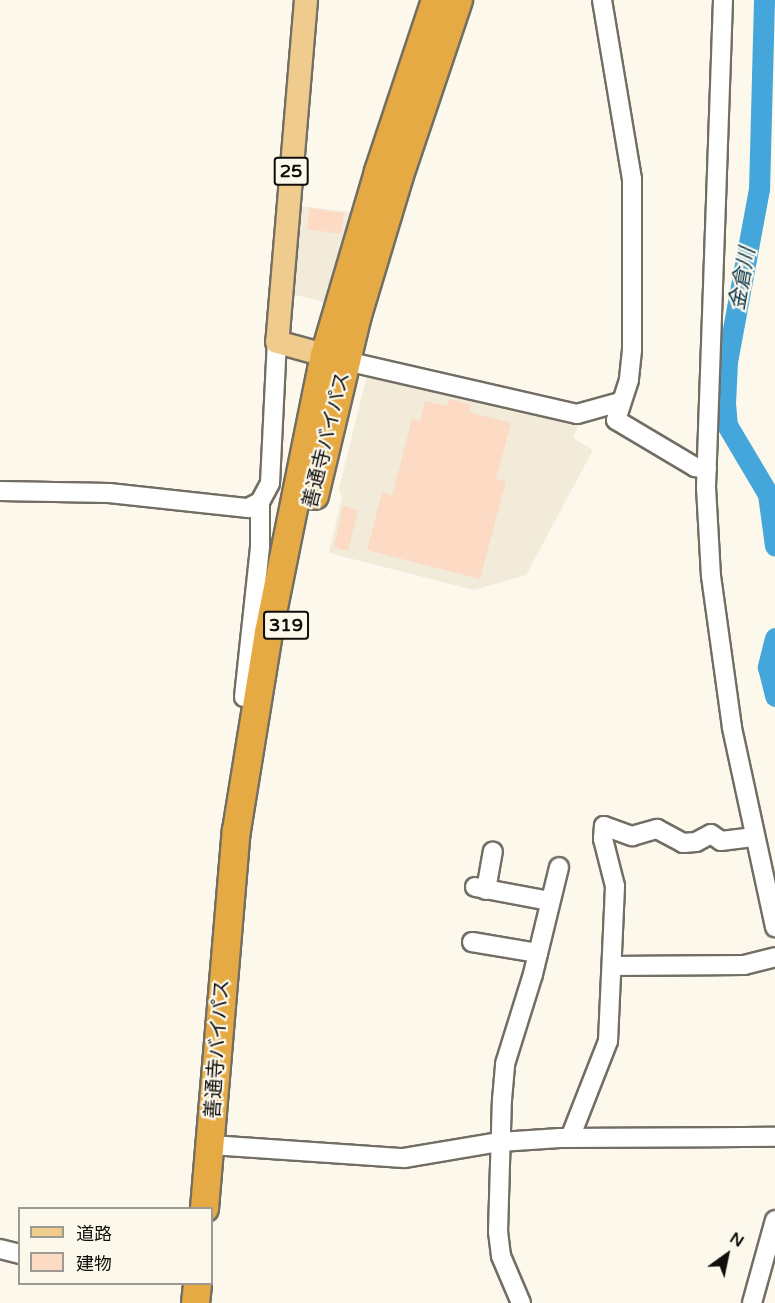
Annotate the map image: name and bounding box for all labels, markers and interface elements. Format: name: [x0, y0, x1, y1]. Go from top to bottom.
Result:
road number: 25: [273, 156, 309, 186]
water label: 金倉川: [725, 246, 761, 312]
street label: 善通寺バイパス: [298, 369, 356, 511]
road number: 319: [262, 610, 310, 640]
street label: 善通寺バイパス: [201, 978, 235, 1120]
legend: [18, 1207, 213, 1285]
text: 道路: [76, 1223, 112, 1245]
north arrow: [697, 1225, 757, 1285]
text: N: [726, 1228, 748, 1252]
text: 建物: [76, 1253, 112, 1275]

